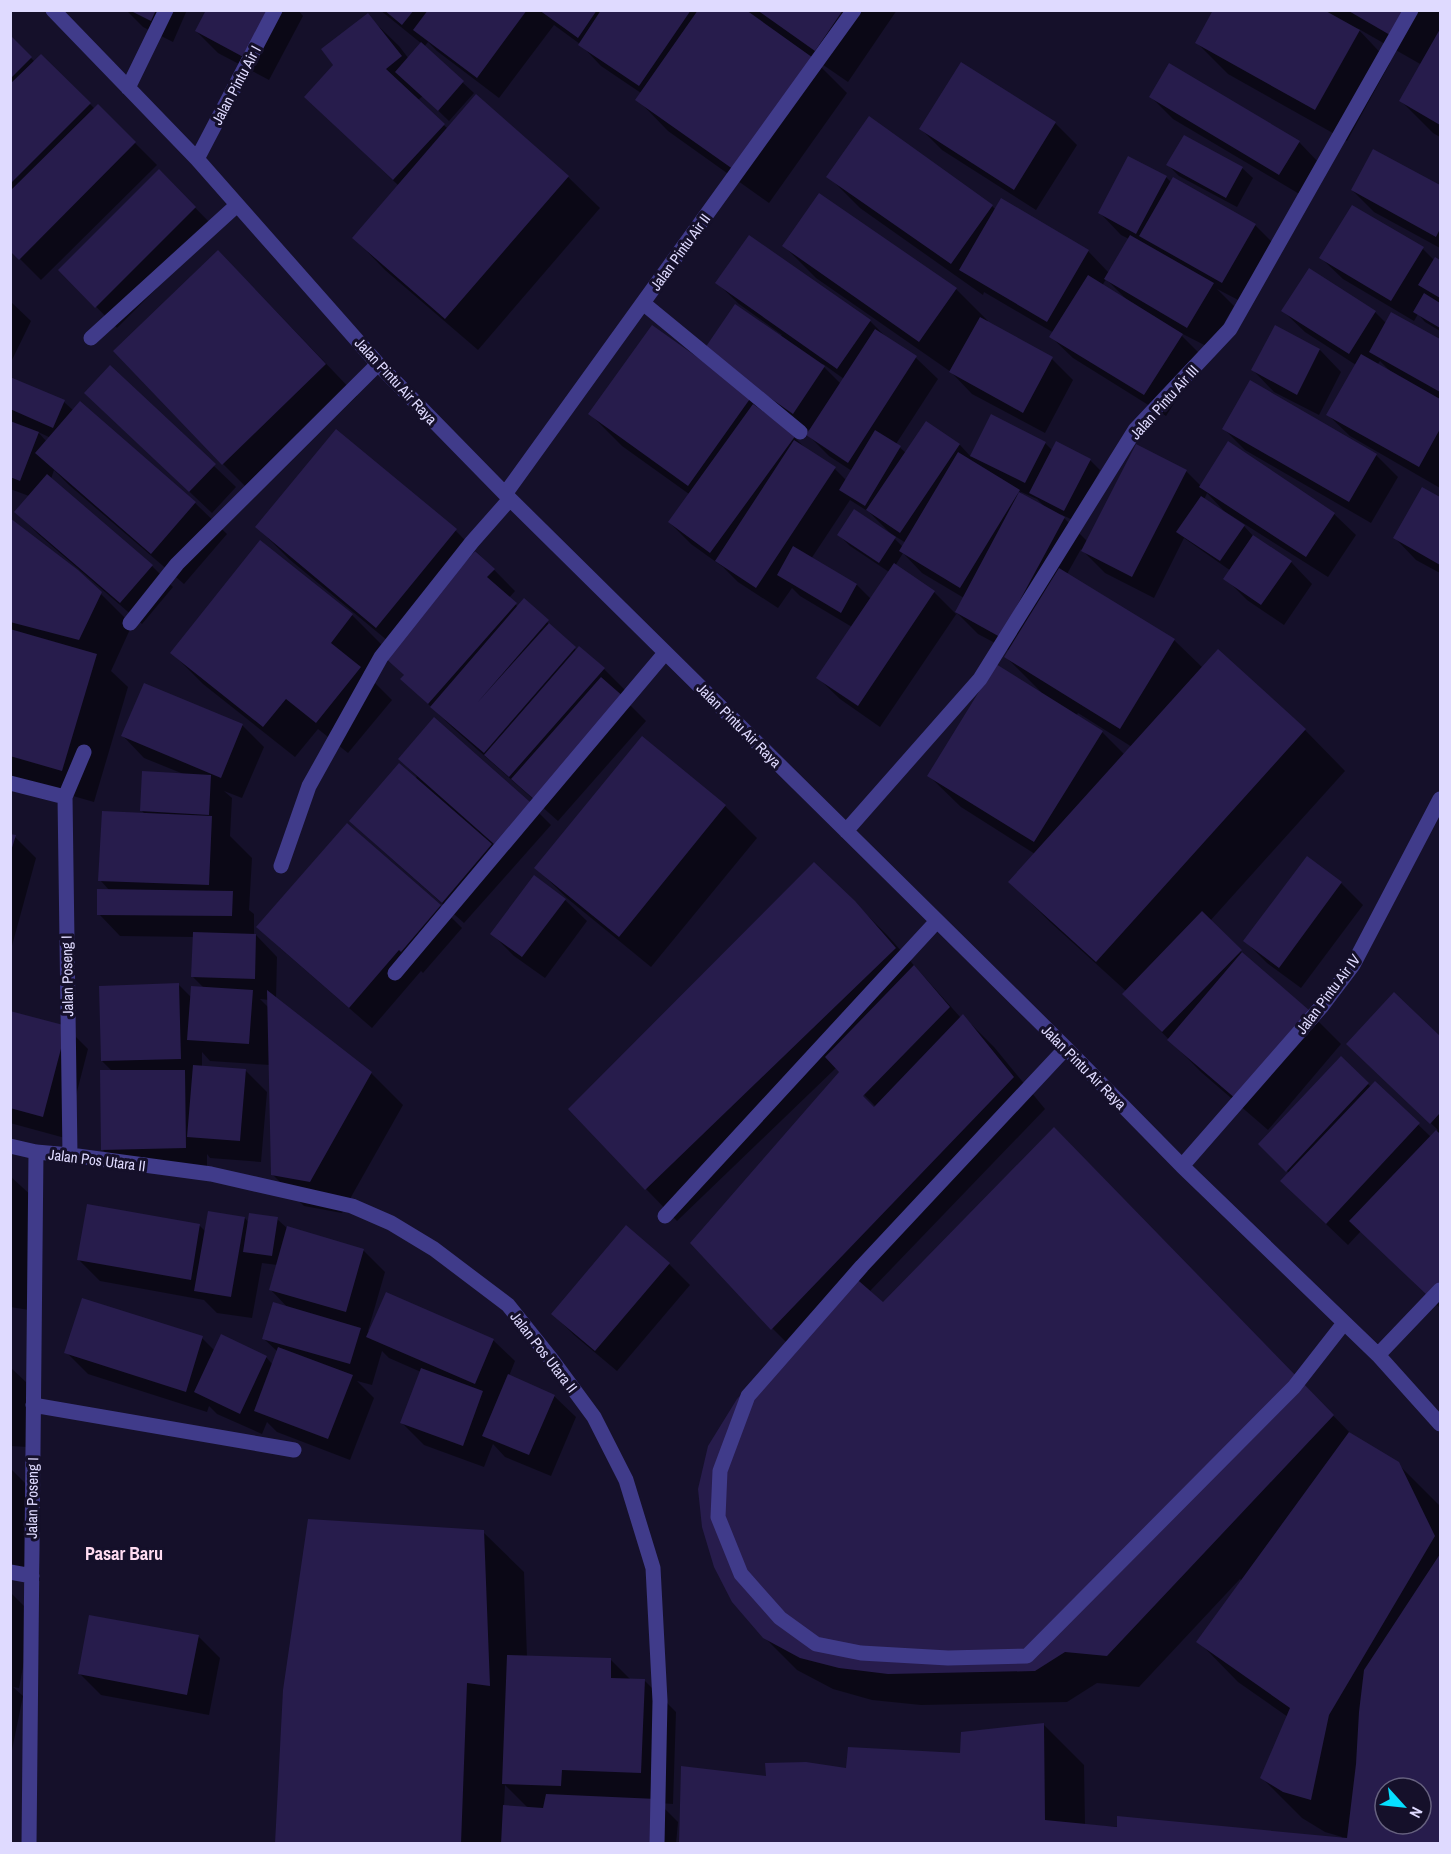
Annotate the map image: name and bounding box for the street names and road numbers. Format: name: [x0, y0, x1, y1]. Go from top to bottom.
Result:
street label: Jalan Pintu Air I: [206, 42, 266, 128]
street label: Jalan Pintu Air II: [645, 209, 715, 295]
street label: Jalan Pintu Air Raya: [350, 333, 442, 429]
street label: Jalan Pintu Air III: [1125, 360, 1203, 444]
street label: Jalan Pintu Air Raya: [692, 678, 786, 772]
street label: Jalan Poseng I: [56, 935, 78, 1017]
street label: Jalan Pintu Air IV: [1291, 949, 1365, 1038]
street label: Jalan Pintu Air Raya: [1037, 1020, 1131, 1114]
street label: Jalan Pos Utara II: [47, 1144, 147, 1176]
street label: Jalan Pos Utara II: [506, 1307, 582, 1397]
street label: Jalan Poseng I: [21, 1457, 43, 1539]

